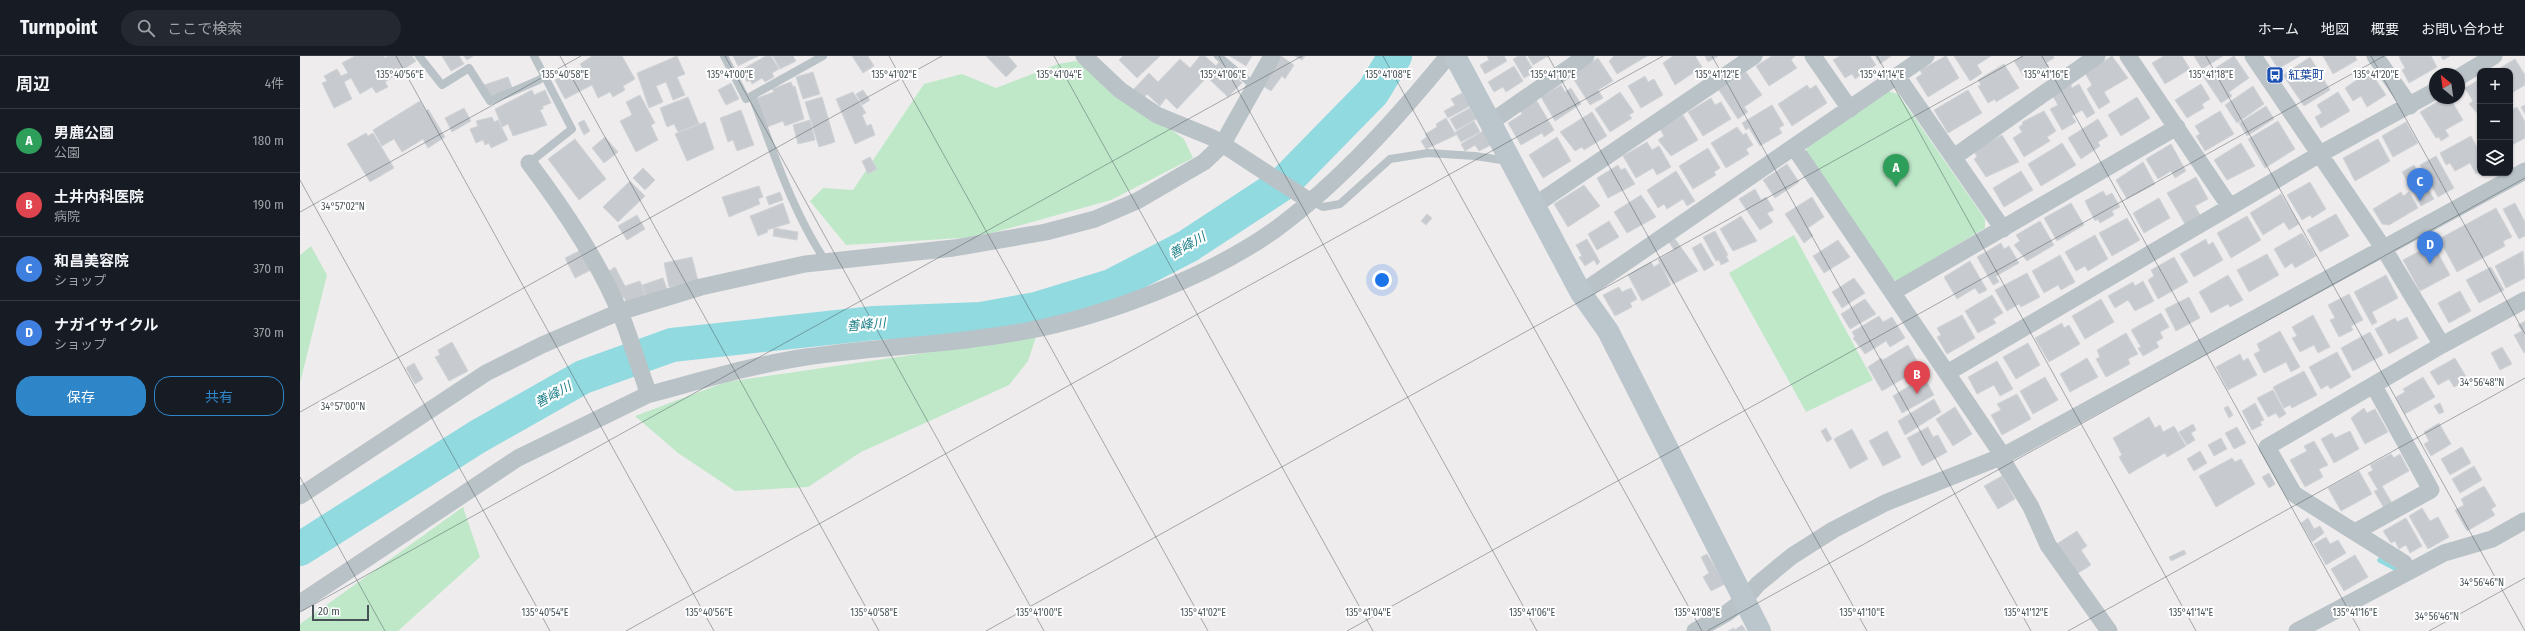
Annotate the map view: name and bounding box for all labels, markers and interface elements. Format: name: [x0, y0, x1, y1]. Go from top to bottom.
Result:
search box: [121, 10, 401, 46]
text: Turnpoint: [20, 16, 97, 39]
icon: search: [135, 17, 157, 39]
text: ここで検索: [167, 20, 242, 38]
text: ホーム: [2257, 21, 2299, 38]
text: 地図: [2321, 21, 2349, 38]
text: 概要: [2371, 21, 2399, 38]
text: お問い合わせ: [2421, 21, 2505, 38]
bus stop icon: 紅葉町: [2265, 65, 2285, 85]
place label: 紅葉町: [2288, 68, 2324, 82]
north arrow: [2429, 68, 2465, 104]
map controls: [2477, 68, 2513, 176]
button: +: [2477, 68, 2513, 104]
text: 135°40'56"E: [376, 69, 424, 81]
text: 135°40'58"E: [541, 69, 589, 81]
text: 135°41'00"E: [707, 69, 754, 81]
text: 135°41'02"E: [871, 69, 917, 81]
text: 135°41'04"E: [1036, 69, 1082, 81]
text: 135°41'06"E: [1200, 69, 1246, 81]
text: 135°41'08"E: [1365, 69, 1411, 81]
text: 135°41'10"E: [1530, 69, 1576, 81]
text: 135°41'12"E: [1695, 69, 1740, 81]
text: 135°41'14"E: [1860, 69, 1905, 81]
text: 135°41'16"E: [2024, 69, 2069, 81]
text: 135°41'18"E: [2188, 69, 2234, 81]
text: 135°41'20"E: [2353, 69, 2399, 81]
text: 周辺: [16, 74, 50, 95]
text: 4件: [265, 76, 284, 91]
button: −: [2477, 104, 2513, 140]
text: 男鹿公園: [54, 124, 114, 142]
text: A: [25, 133, 33, 148]
text: 180 m: [253, 133, 284, 148]
button: layers: [2477, 140, 2513, 176]
text: 公園: [54, 145, 80, 160]
pin: A: [1883, 154, 1909, 187]
pin: C: [2407, 168, 2433, 201]
text: 土井内科医院: [54, 188, 144, 206]
text: B: [25, 197, 33, 212]
text: 190 m: [253, 197, 284, 212]
text: 34°57'02"N: [321, 201, 365, 213]
text: 病院: [54, 209, 80, 224]
water label: 善峰川: [1167, 228, 1210, 262]
pin: D: [2417, 231, 2443, 264]
text: 和昌美容院: [54, 252, 129, 270]
text: C: [26, 261, 32, 276]
text: 370 m: [253, 261, 284, 276]
your location: [1372, 270, 1392, 290]
text: ショップ: [54, 273, 106, 288]
water label: 善峰川: [846, 315, 888, 334]
text: ナガイサイクル: [54, 316, 158, 334]
text: D: [25, 325, 33, 340]
text: 370 m: [253, 325, 284, 340]
text: ショップ: [54, 337, 106, 352]
pin: B: [1904, 361, 1930, 394]
button: 保存: [16, 376, 146, 416]
button: 共有: [154, 376, 284, 416]
water label: 善峰川: [533, 377, 576, 410]
text: 34°56'48"N: [2460, 377, 2504, 389]
text: 34°57'00"N: [321, 401, 365, 413]
text: 34°56'46"N: [2460, 577, 2504, 589]
scale bar: [312, 603, 369, 622]
text: 20 m: [318, 605, 340, 618]
text: 135°40'54"E: [522, 607, 569, 619]
text: 135°40'56"E: [685, 607, 733, 619]
text: 135°40'58"E: [850, 607, 898, 619]
text: 135°41'00"E: [1016, 607, 1063, 619]
text: 135°41'02"E: [1180, 607, 1226, 619]
text: 135°41'04"E: [1345, 607, 1391, 619]
text: 135°41'06"E: [1509, 607, 1555, 619]
text: 135°41'08"E: [1674, 607, 1720, 619]
text: 135°41'10"E: [1839, 607, 1885, 619]
text: 135°41'12"E: [2004, 607, 2049, 619]
text: 135°41'14"E: [2169, 607, 2214, 619]
text: 135°41'16"E: [2333, 607, 2378, 619]
text: 34°56'46"N: [2415, 611, 2459, 623]

